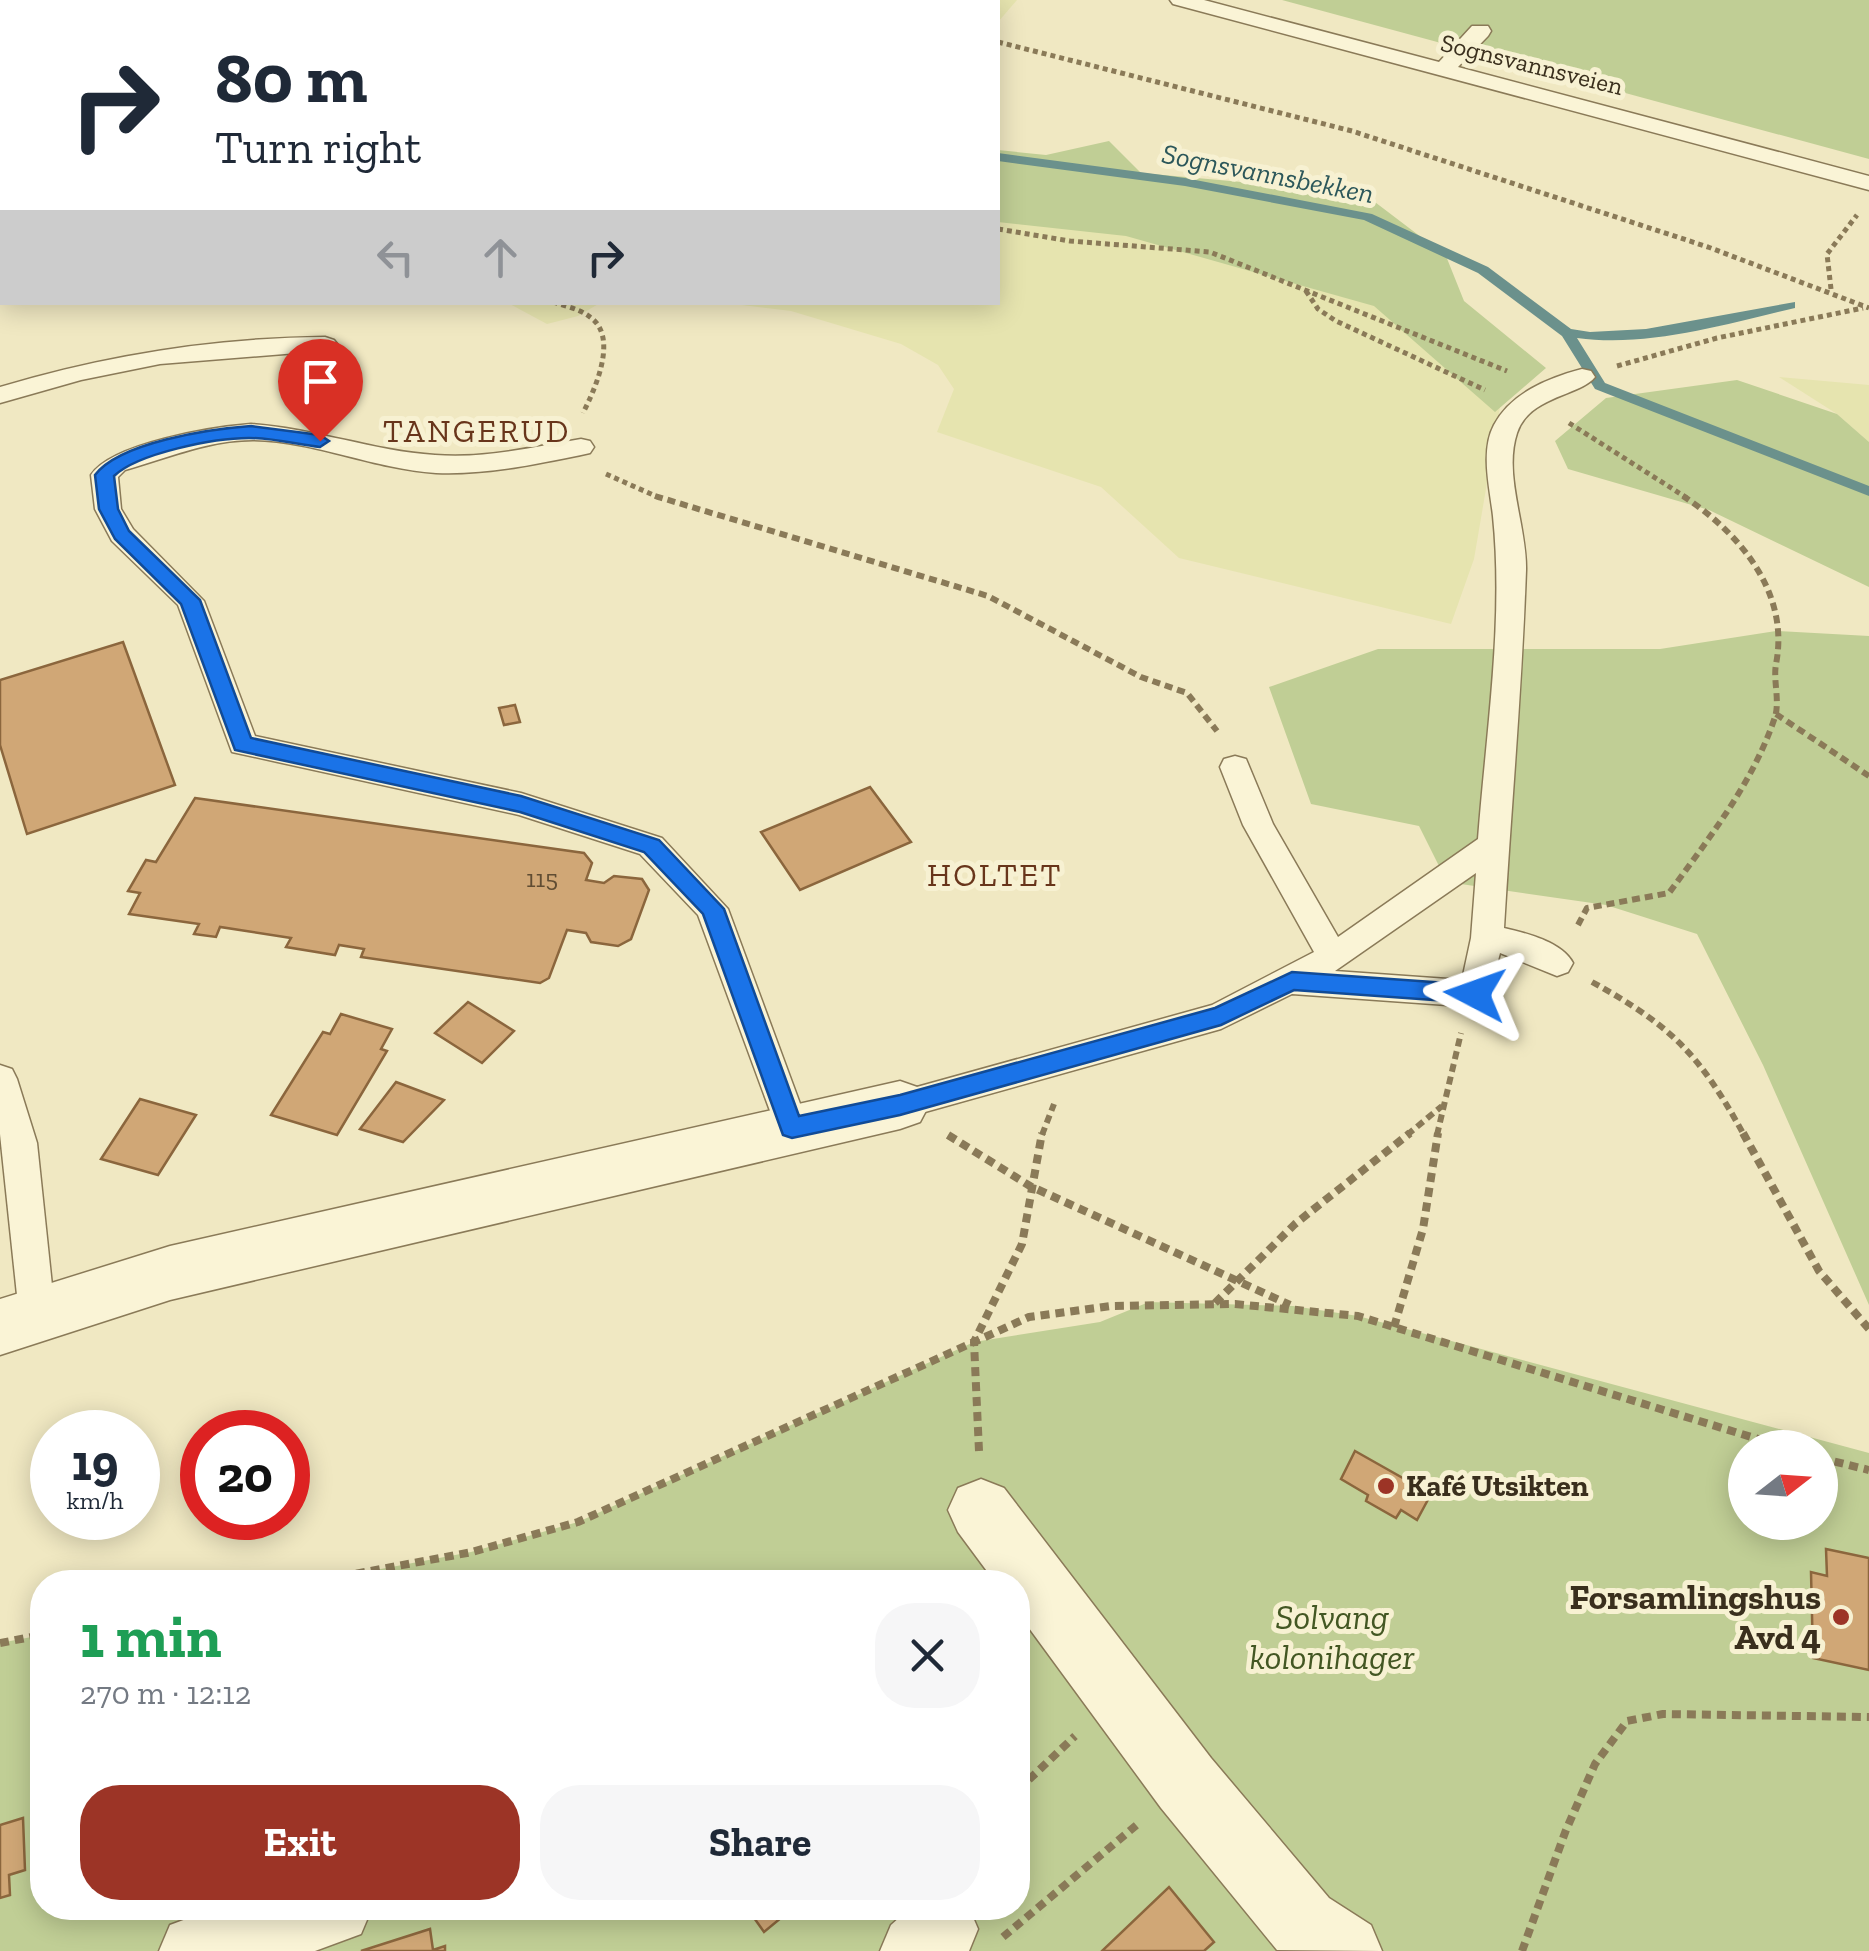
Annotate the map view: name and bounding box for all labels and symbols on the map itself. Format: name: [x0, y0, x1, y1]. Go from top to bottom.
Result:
street label: Sognsvannsveien: [1438, 27, 1627, 101]
water label: Sognsvannsbekken: [1159, 137, 1377, 210]
pin: [278, 339, 363, 442]
district label: TANGERUD: [383, 412, 571, 450]
district label: HOLTET: [927, 856, 1063, 894]
house number: 115: [526, 863, 558, 893]
position arrow: [1423, 942, 1527, 1046]
speed limit sign: 20: [180, 1410, 310, 1540]
north arrow: [1728, 1430, 1838, 1540]
place label: Kafé Utsikten: [1406, 1468, 1589, 1504]
marker: Kafé Utsikten: [1375, 1475, 1397, 1497]
place label: Forsamlingshus Avd 4: [1570, 1576, 1821, 1658]
park label: Solvang kolonihager: [1250, 1596, 1415, 1678]
marker: Forsamlingshus Avd 4: [1830, 1606, 1852, 1628]

